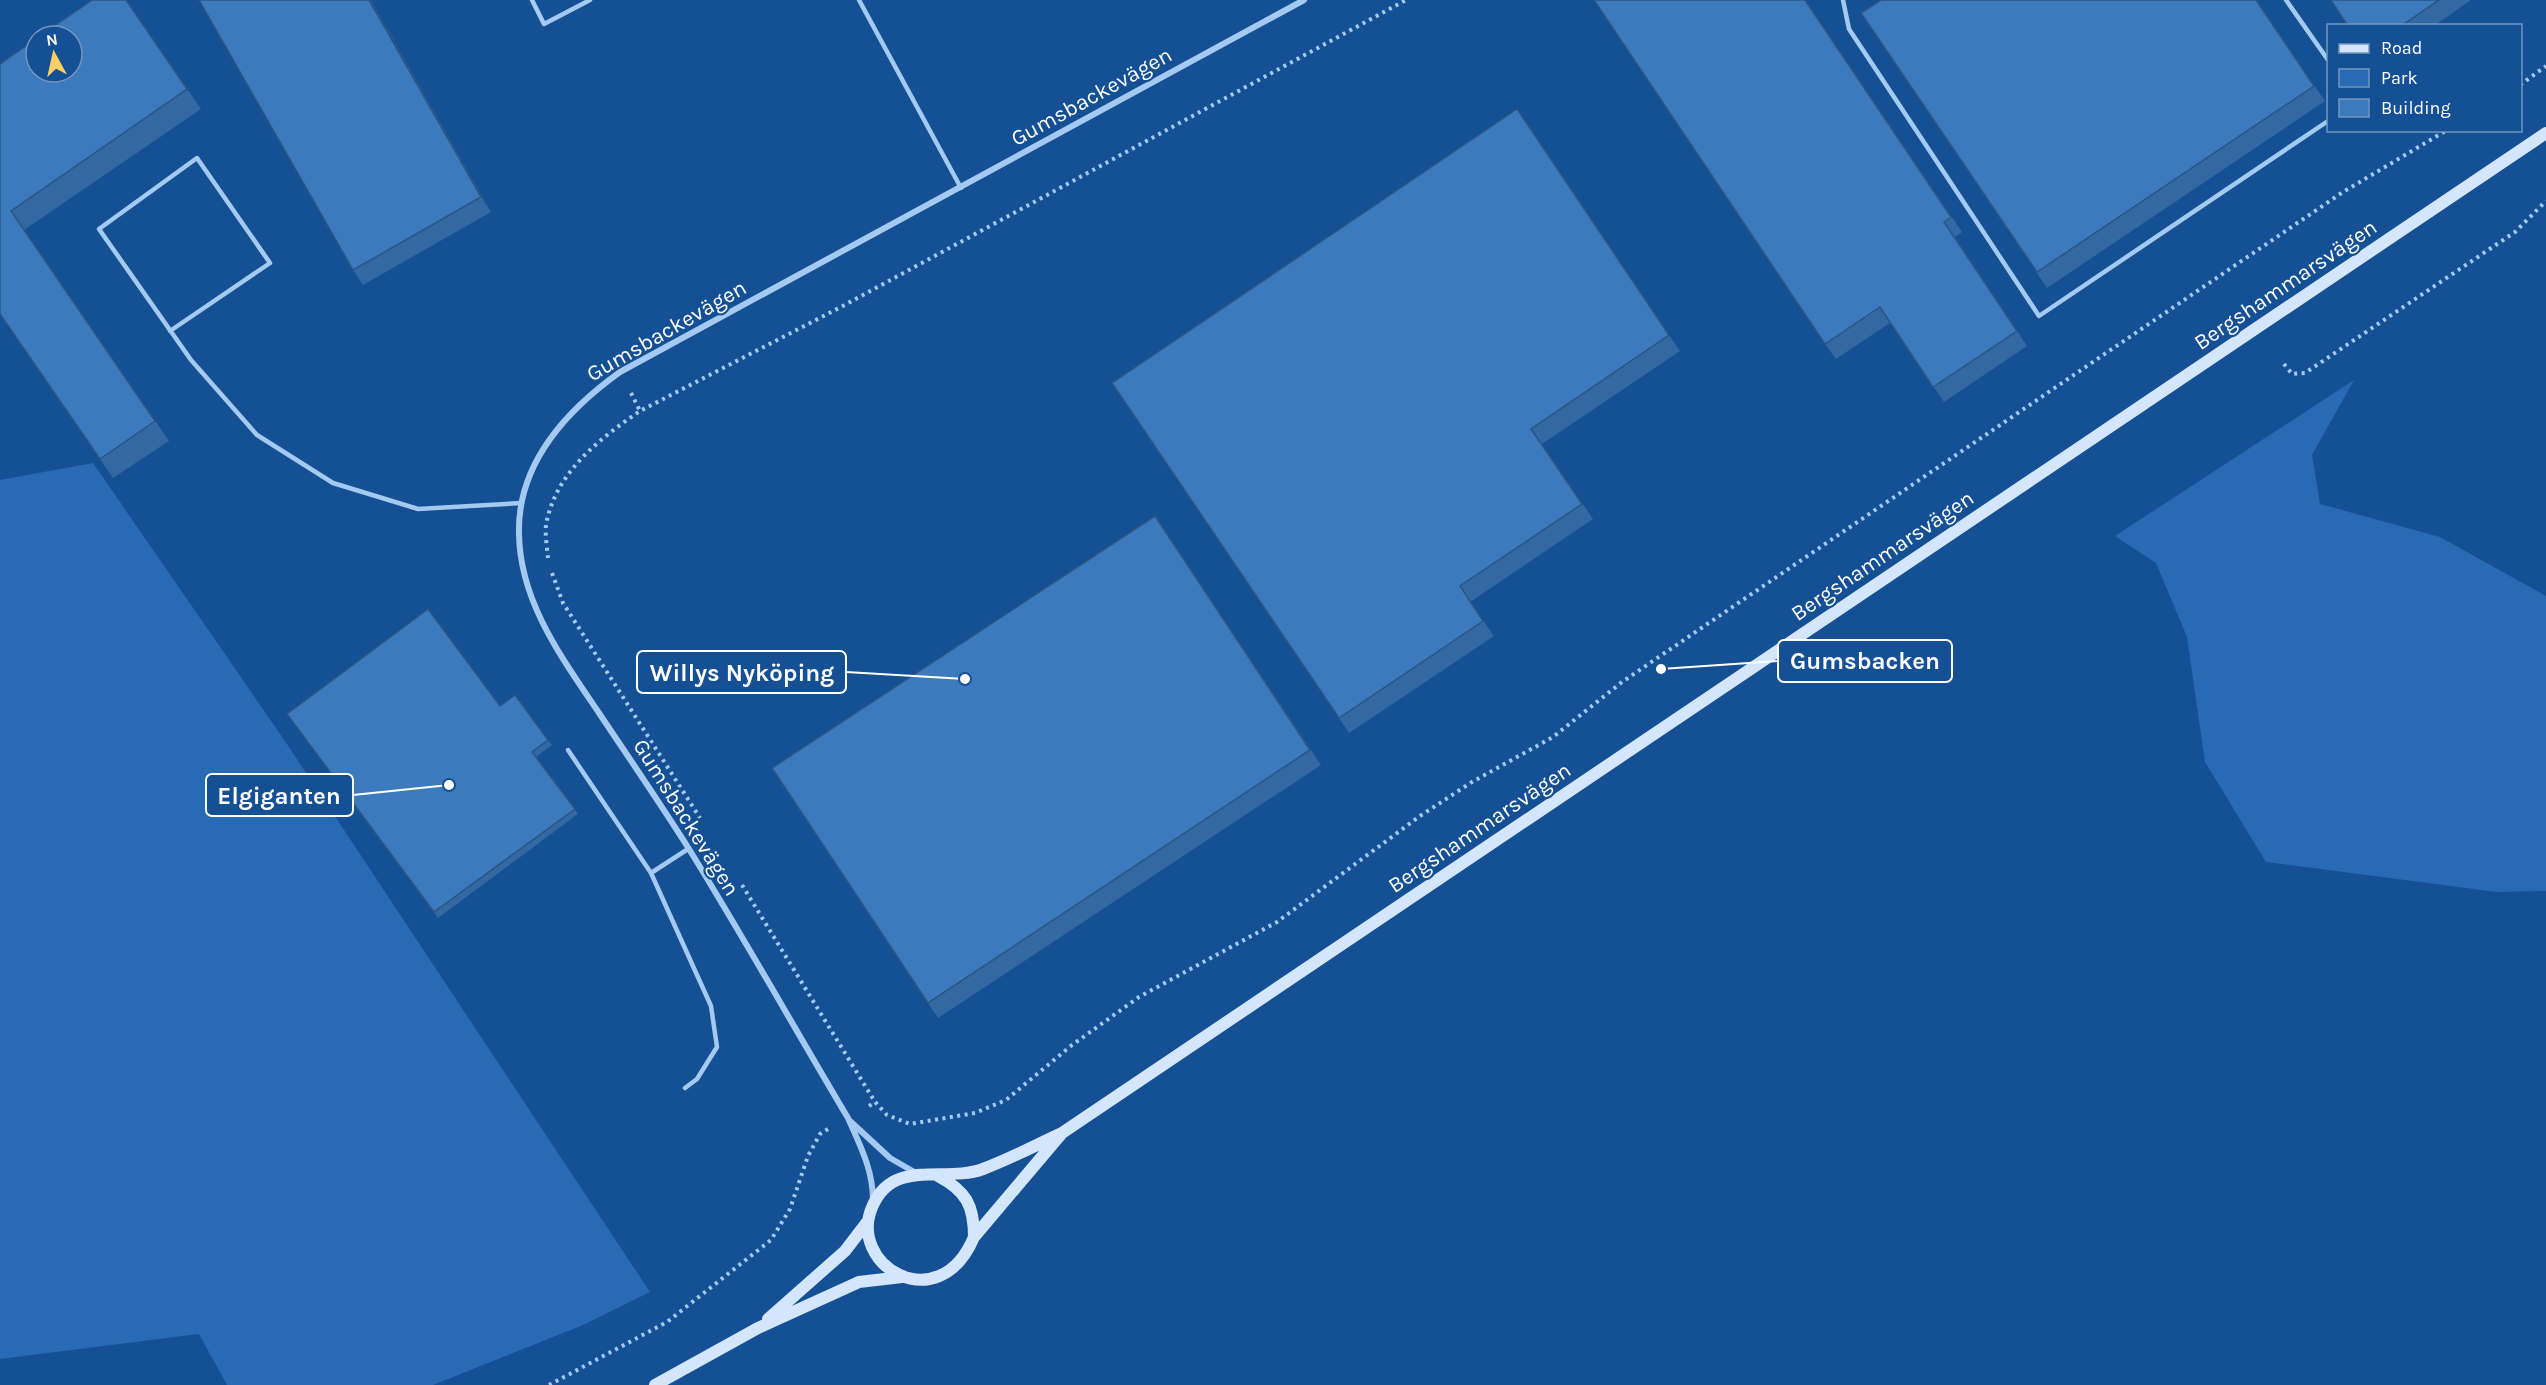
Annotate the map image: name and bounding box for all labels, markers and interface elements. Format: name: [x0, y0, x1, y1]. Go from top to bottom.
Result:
north arrow: [24, 24, 84, 84]
legend: [2327, 24, 2522, 132]
text: N: [45, 29, 59, 50]
text: Road: [2381, 37, 2422, 59]
street label: Gumsbackevägen: [1006, 42, 1176, 152]
text: Park: [2381, 67, 2418, 89]
text: Building: [2381, 97, 2451, 119]
street label: Bergshammarsvägen: [2189, 214, 2382, 356]
street label: Gumsbackevägen: [582, 275, 751, 387]
street label: Bergshammarsvägen: [1786, 485, 1979, 627]
callout: Gumsbacken: [1778, 640, 1952, 682]
text: Gumsbacken: [1790, 647, 1940, 675]
callout: Willys Nyköping: [637, 651, 846, 693]
text: Willys Nyköping: [650, 659, 834, 687]
street label: Gumsbackevägen: [627, 734, 745, 901]
street label: Bergshammarsvägen: [1383, 757, 1576, 899]
callout: Elgiganten: [206, 774, 353, 816]
text: Elgiganten: [217, 782, 341, 810]

